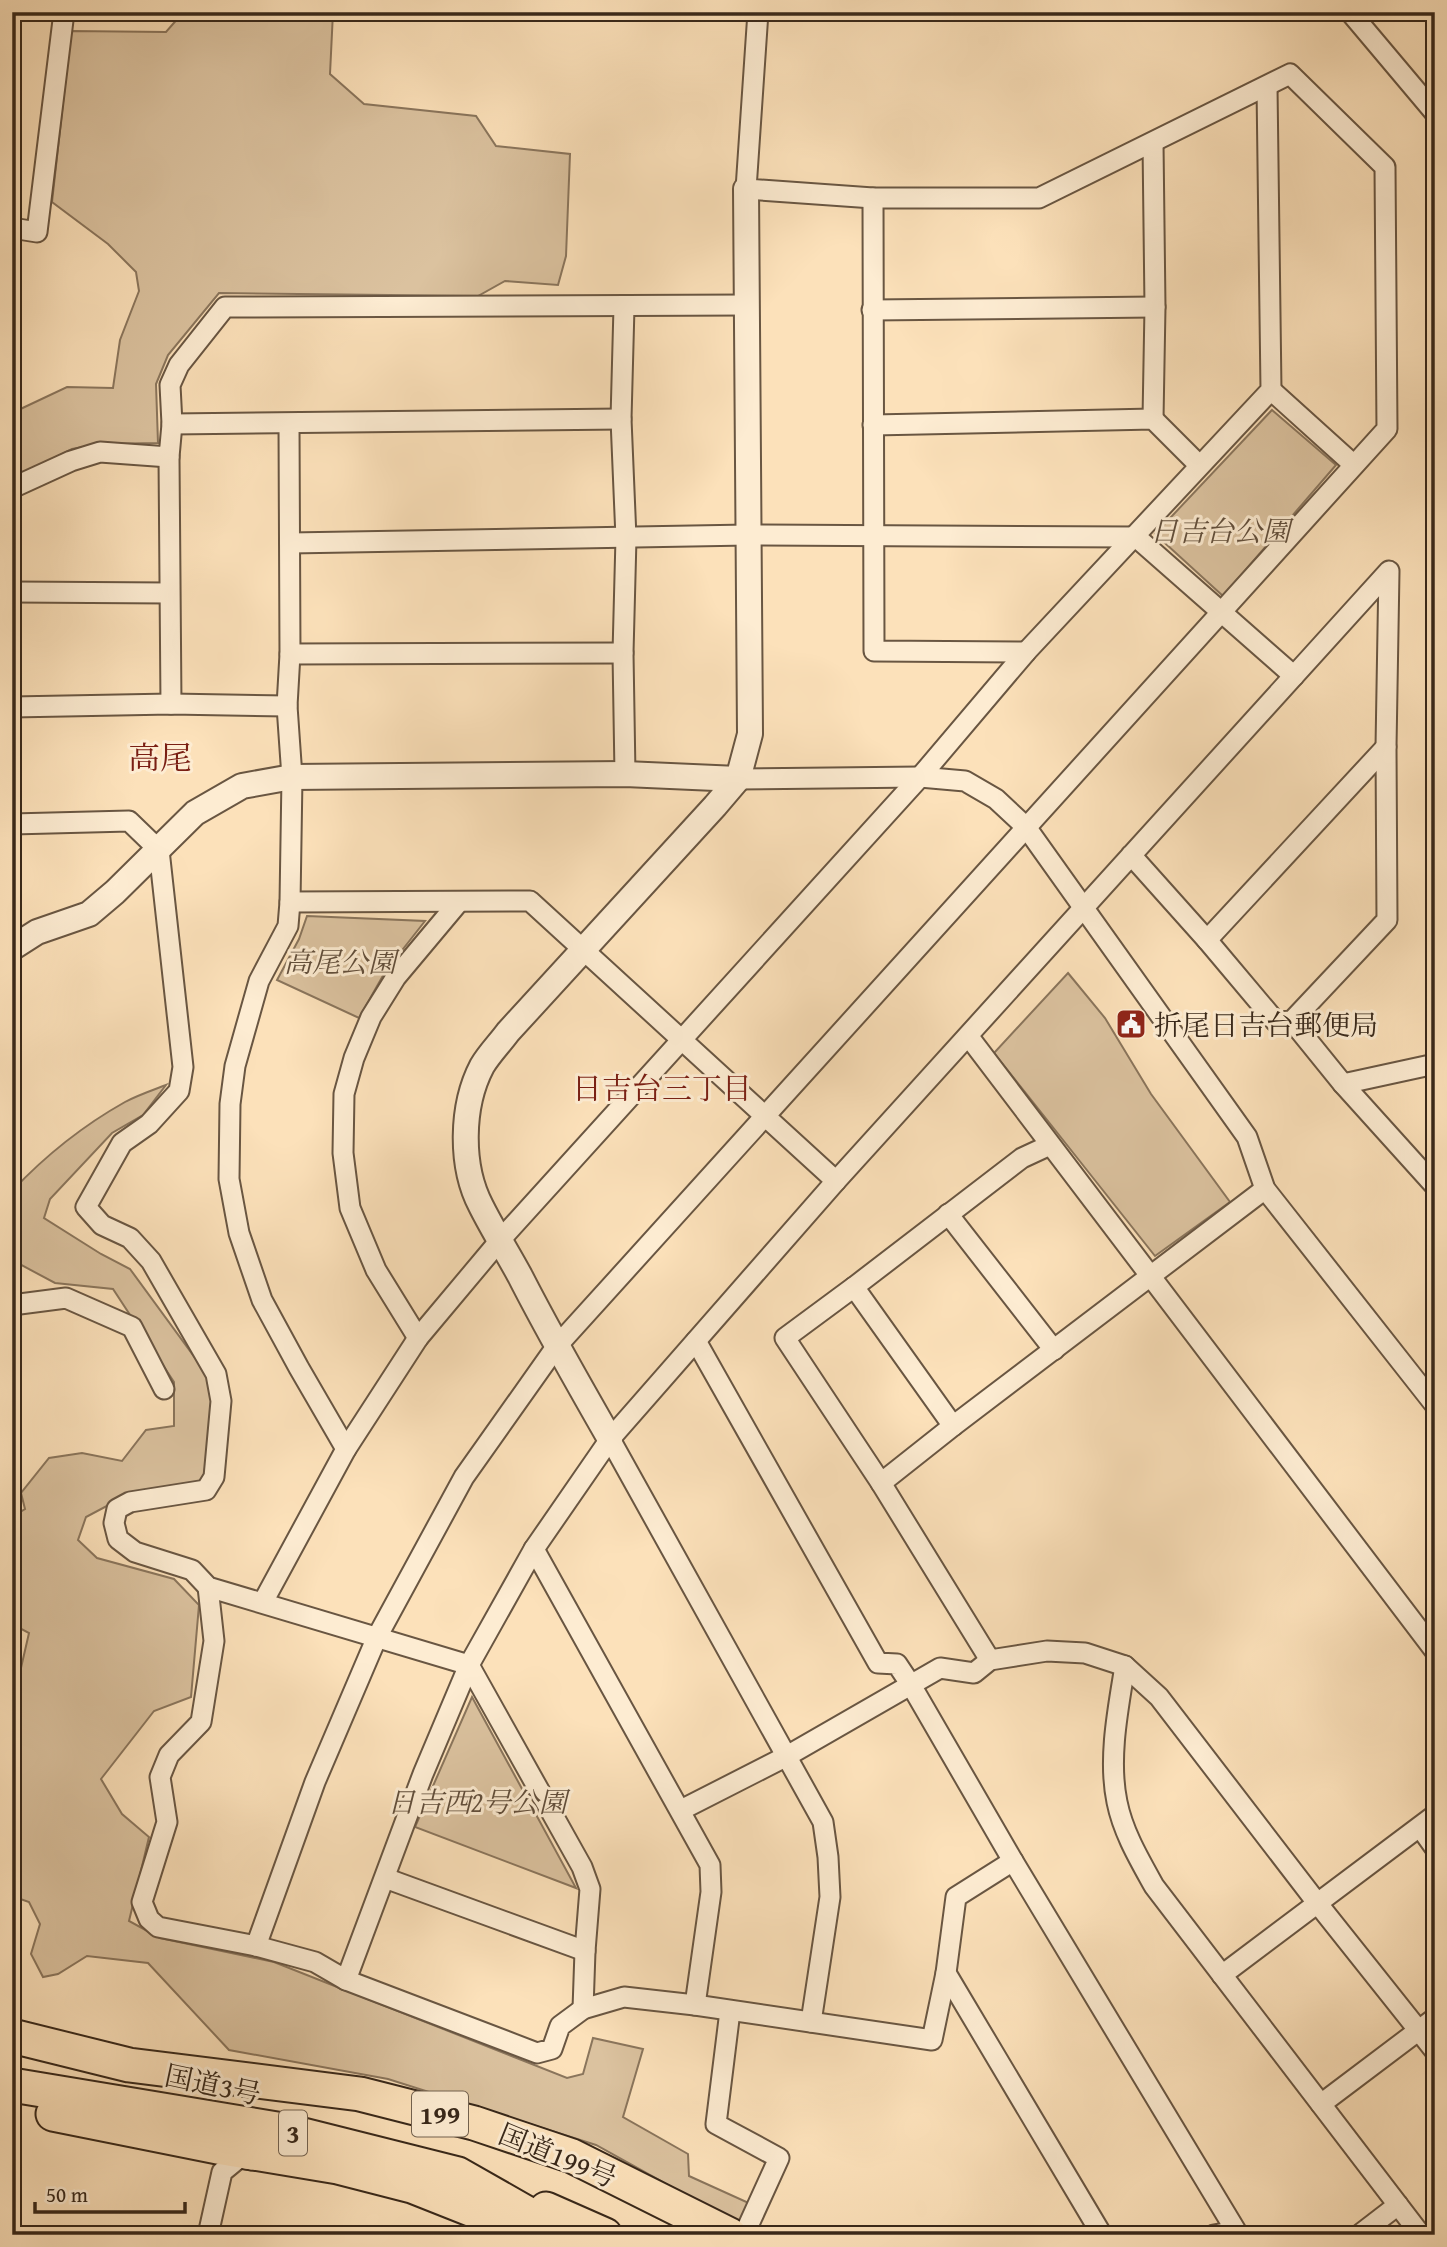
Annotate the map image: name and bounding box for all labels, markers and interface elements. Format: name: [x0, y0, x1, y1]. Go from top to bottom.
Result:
park label: 日吉台公園: [1150, 510, 1294, 551]
district label: 高尾: [128, 734, 192, 781]
park label: 高尾公園: [284, 941, 400, 982]
place label: 折尾日吉台郵便局: [1154, 1004, 1378, 1045]
public building icon: 折尾日吉台郵便局: [1114, 1007, 1148, 1041]
district label: 日吉台三丁目: [572, 1066, 752, 1110]
park label: 日吉西2号公園: [387, 1781, 571, 1822]
street label: 国道3号: [161, 2054, 265, 2114]
road number: 199: [412, 2092, 468, 2136]
road number: 3: [279, 2110, 307, 2156]
street label: 国道199号: [493, 2113, 623, 2197]
scale bar: [35, 2170, 186, 2214]
text: 50 m: [46, 2179, 88, 2210]

